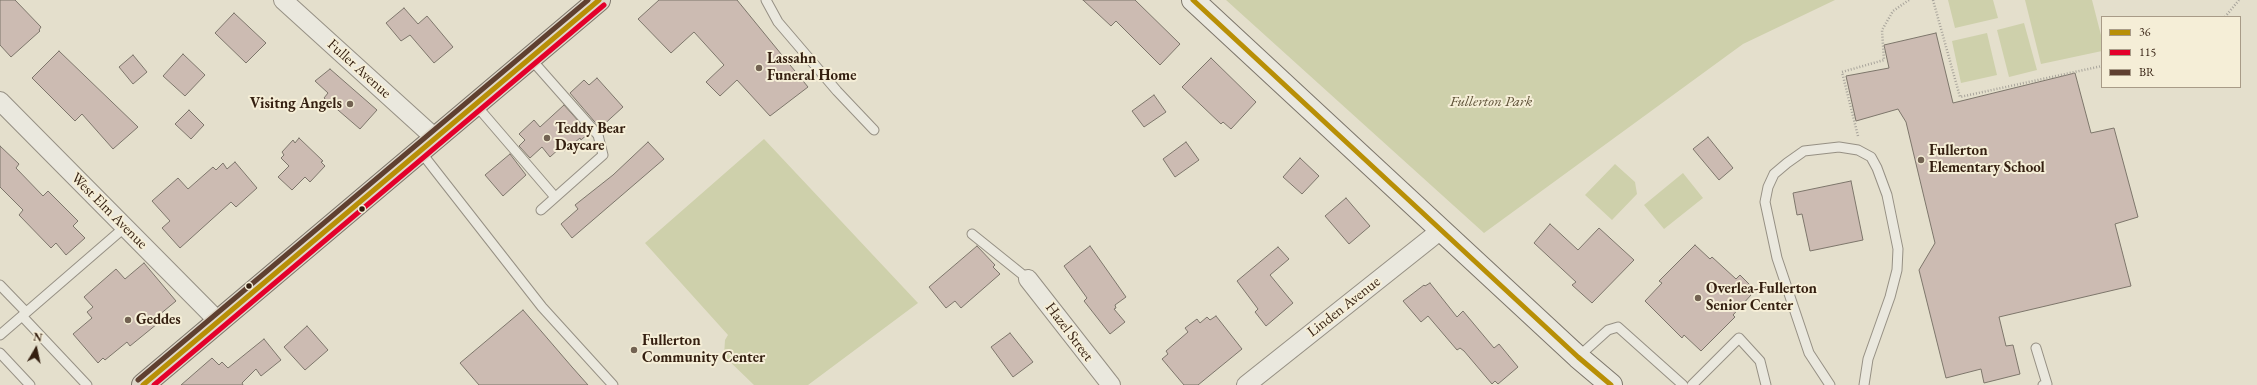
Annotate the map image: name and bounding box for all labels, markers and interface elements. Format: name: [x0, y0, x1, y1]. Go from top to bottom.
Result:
legend: [2101, 16, 2241, 88]
text: 36: [2139, 24, 2151, 40]
street label: Fuller Avenue: [323, 36, 395, 102]
text: 115: [2139, 44, 2156, 60]
place label: Lassahn Funeral Home: [767, 50, 856, 85]
marker: Lassahn Funeral Home: [754, 63, 764, 73]
text: BR: [2139, 64, 2155, 80]
park label: Fullerton Park: [1450, 93, 1532, 111]
place label: Visitng Angels: [250, 95, 342, 113]
marker: Visitng Angels: [345, 99, 355, 109]
place label: Teddy Bear Daycare: [555, 120, 626, 155]
marker: Teddy Bear Daycare: [542, 133, 552, 143]
place label: Fullerton Elementary School: [1929, 142, 2045, 177]
marker: Fullerton Elementary School: [1916, 155, 1926, 165]
street label: West Elm Avenue: [67, 169, 151, 253]
unlabelled marker: [357, 204, 367, 214]
street label: Linden Avenue: [1304, 273, 1384, 341]
place label: Overlea-Fullerton Senior Center: [1706, 280, 1817, 315]
unlabelled marker: [244, 281, 254, 291]
marker: Overlea-Fullerton Senior Center: [1693, 293, 1703, 303]
street label: Hazel Street: [1041, 299, 1097, 365]
place label: Geddes: [136, 311, 181, 329]
marker: Geddes: [123, 315, 133, 325]
north arrow: [16, 329, 56, 369]
text: N: [32, 330, 43, 345]
place label: Fullerton Community Center: [642, 332, 765, 367]
marker: Fullerton Community Center: [629, 345, 639, 355]

